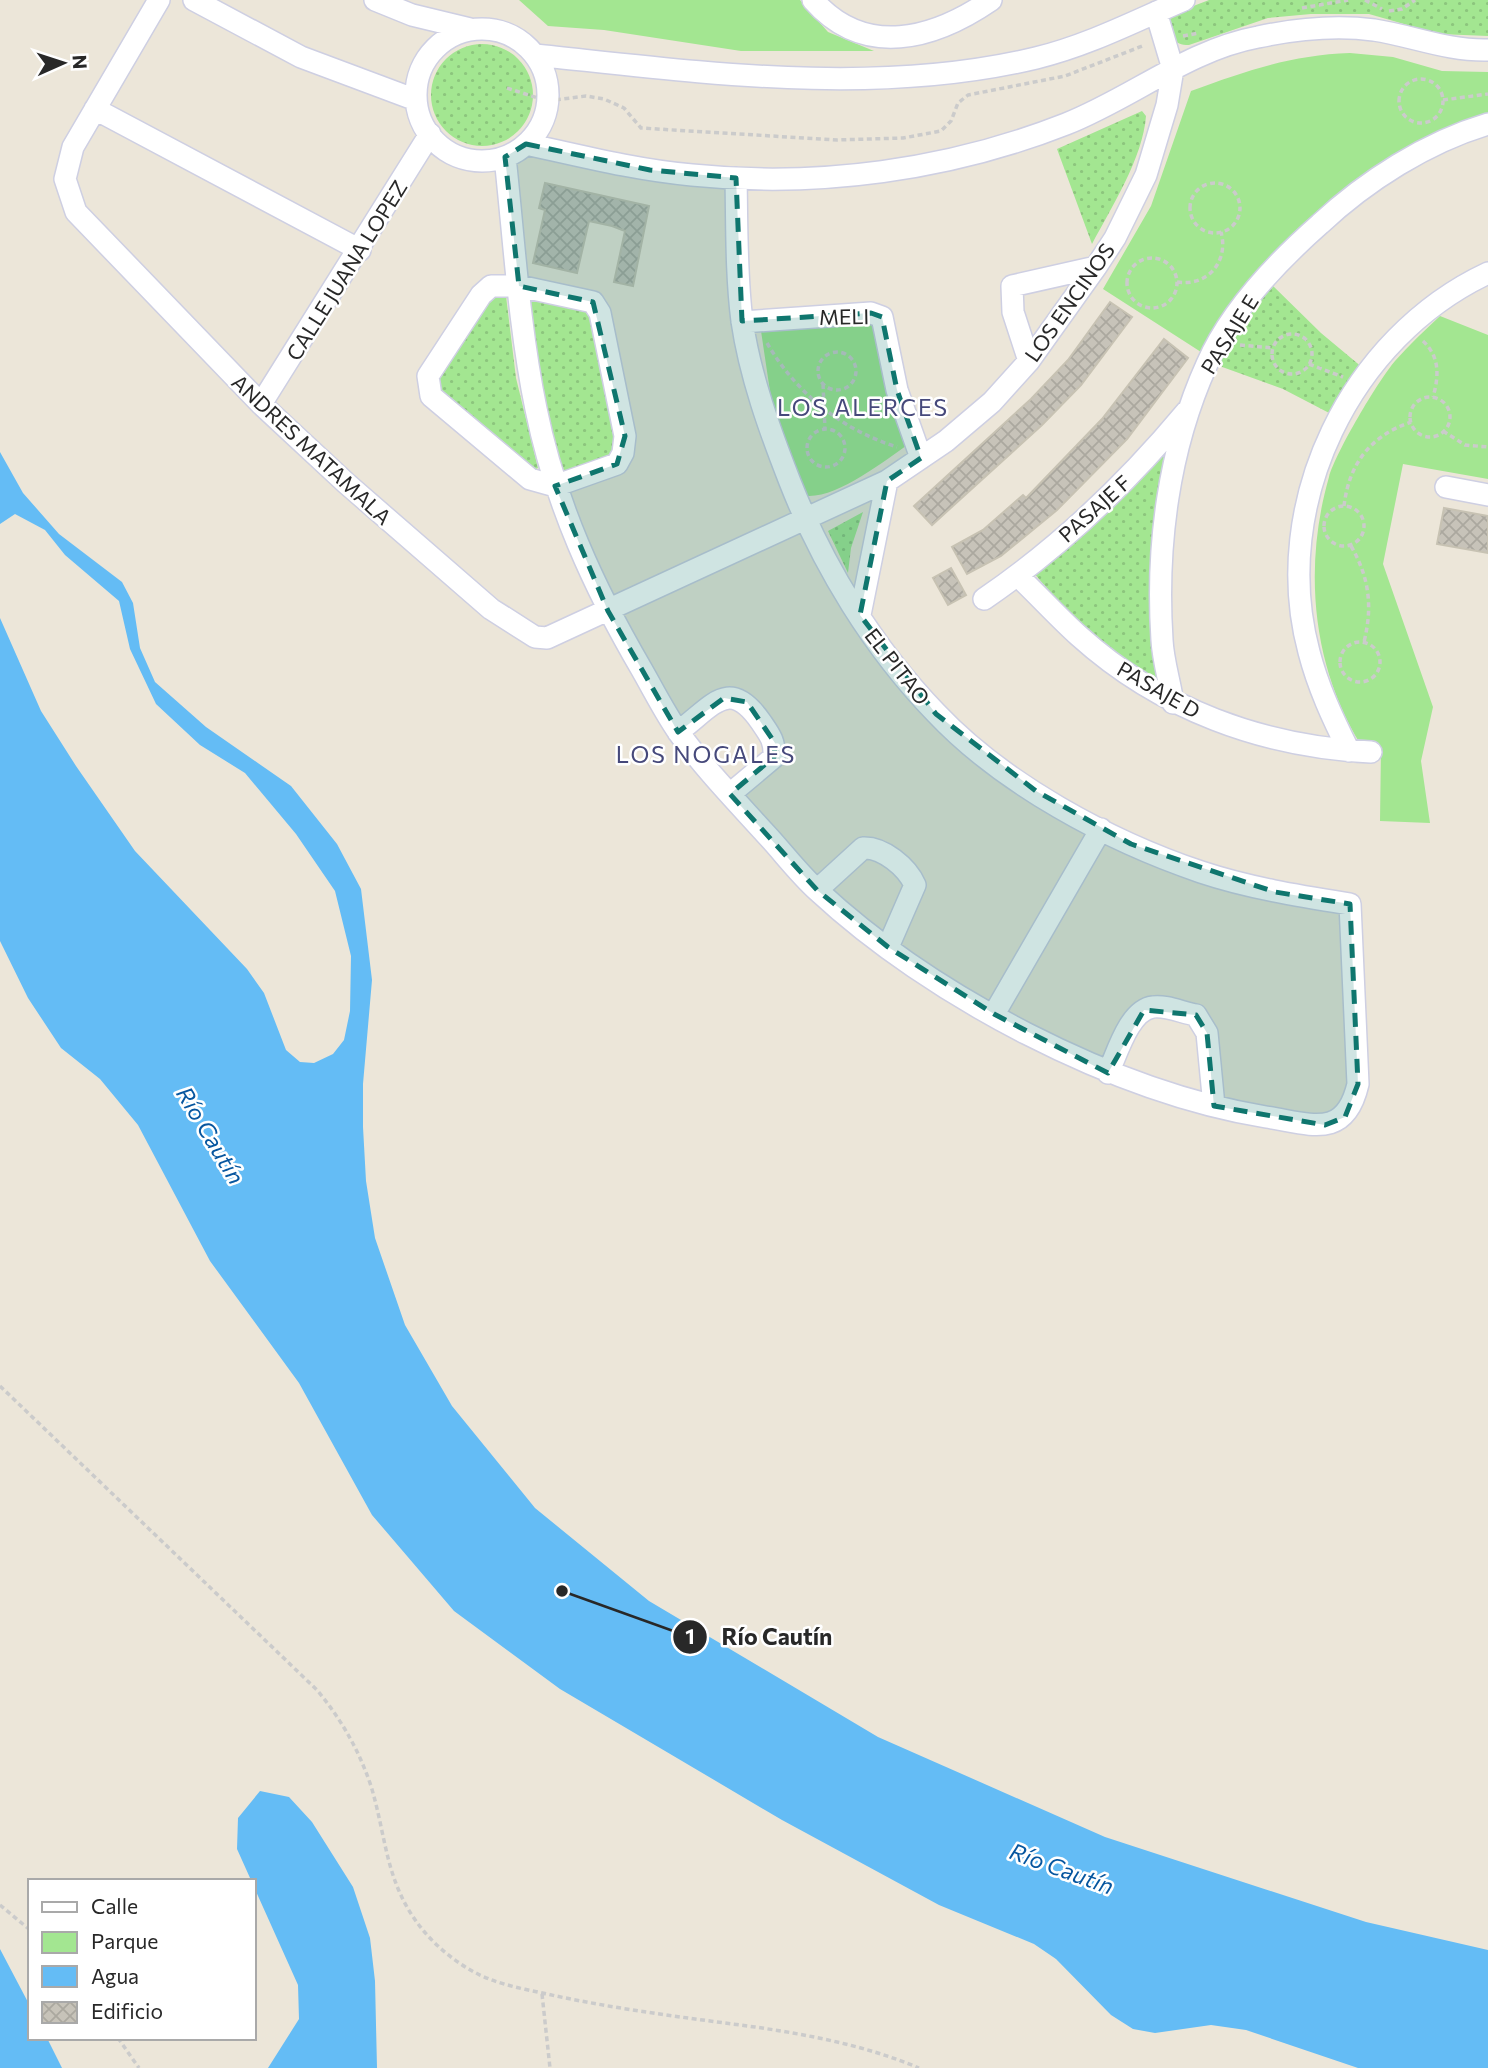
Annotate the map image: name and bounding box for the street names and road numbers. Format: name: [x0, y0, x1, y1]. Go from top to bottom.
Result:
street label: CALLE JUANA LOPEZ: [280, 175, 412, 365]
street label: LOS ENCINOS: [1019, 238, 1119, 366]
street label: PASAJE E: [1195, 290, 1263, 378]
street label: MELI: [819, 303, 869, 329]
street label: ANDRES MATAMALA: [227, 369, 397, 529]
street label: PASAJE F: [1053, 469, 1135, 547]
street label: EL PITAO: [860, 623, 936, 709]
street label: PASAJE D: [1113, 655, 1205, 723]

